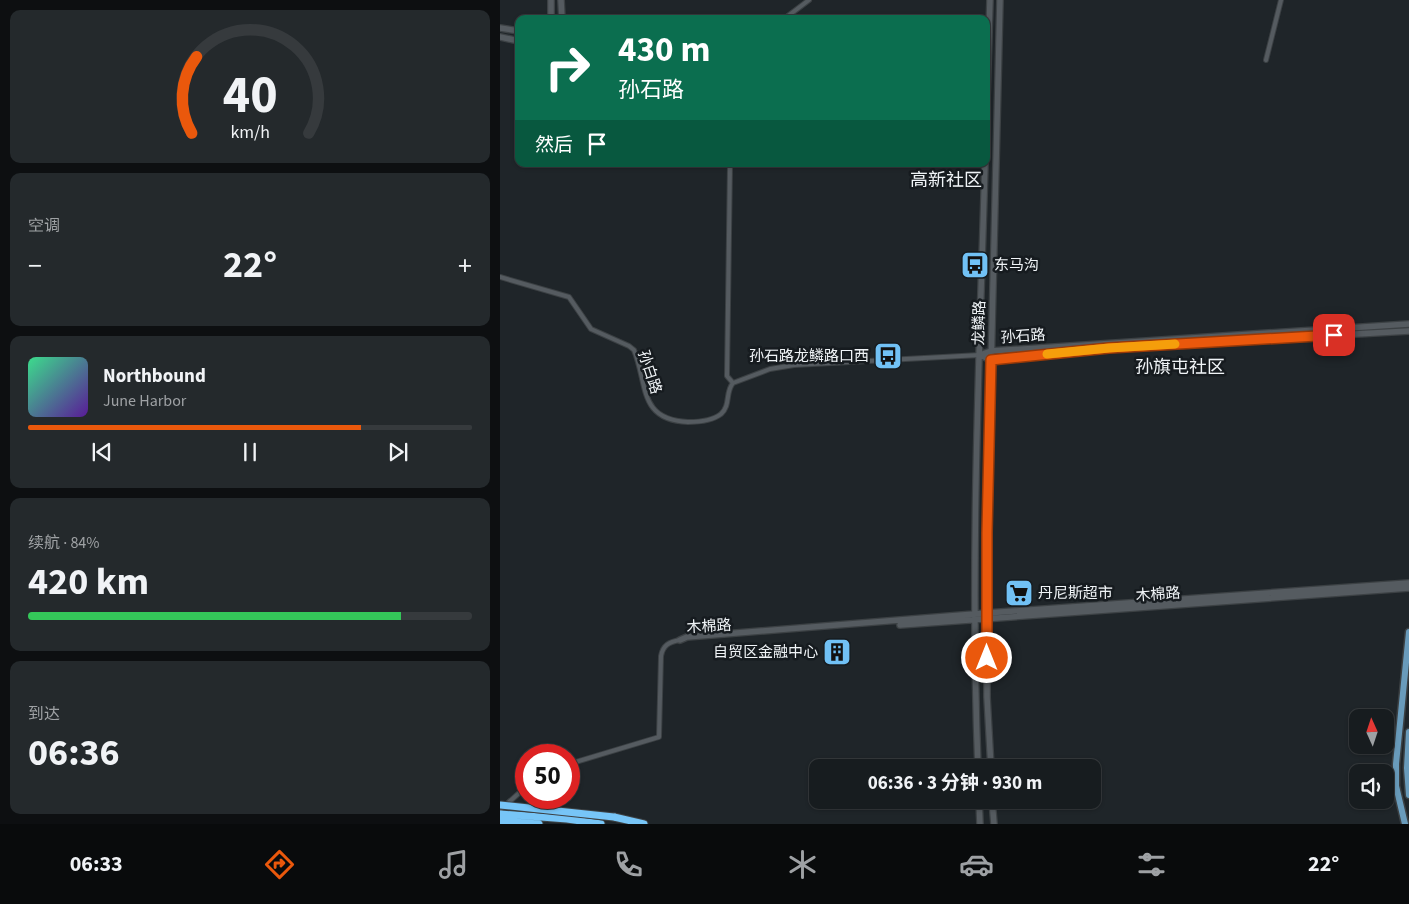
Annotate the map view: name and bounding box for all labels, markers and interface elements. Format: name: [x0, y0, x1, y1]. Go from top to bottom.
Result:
text: 430 m: [618, 25, 710, 75]
icon: right: [535, 35, 600, 100]
text: 40: [223, 59, 277, 133]
text: 孙石路: [618, 74, 684, 106]
text: km/h: [230, 120, 270, 145]
icon: arrive: [583, 130, 611, 158]
text: 然后: [535, 132, 573, 159]
district label: 高新社区: [910, 168, 982, 193]
text: 空调: [28, 215, 60, 237]
text: 22°: [223, 238, 277, 292]
text: −: [28, 246, 42, 286]
text: +: [458, 246, 472, 286]
bus stop icon: 东马沟: [960, 250, 990, 280]
place label: 东马沟: [994, 255, 1039, 276]
street label: 龙鳞路: [969, 300, 990, 346]
pin: [1313, 314, 1355, 356]
icon: arrive: [1320, 321, 1348, 349]
street label: 孙石路: [1000, 324, 1046, 349]
bus stop icon: 孙石路龙鳞路口西: [873, 341, 903, 371]
place label: 孙石路龙鳞路口西: [749, 346, 869, 367]
street label: 孙白路: [633, 348, 666, 397]
district label: 孙旗屯社区: [1135, 355, 1225, 380]
text: Northbound: [103, 363, 206, 390]
text: June Harbor: [103, 390, 186, 412]
icon: previous: [88, 438, 116, 466]
icon: pause: [236, 438, 264, 466]
icon: next: [384, 438, 412, 466]
text: 续航 · 84%: [28, 532, 99, 554]
text: 420 km: [28, 555, 149, 609]
supermarket icon: 丹尼斯超市: [1004, 578, 1034, 608]
street label: 木棉路: [1135, 582, 1181, 607]
place label: 丹尼斯超市: [1038, 583, 1113, 604]
street label: 木棉路: [686, 615, 732, 638]
position arrow: [960, 631, 1012, 683]
building icon: 自贸区金融中心: [822, 637, 852, 667]
place label: 自贸区金融中心: [713, 642, 818, 663]
text: 到达: [28, 703, 60, 725]
north arrow: [1349, 709, 1394, 754]
map controls: [1349, 709, 1394, 809]
text: 06:36: [28, 726, 120, 780]
speed limit sign: 50: [515, 744, 580, 809]
button: sound: [1349, 764, 1394, 809]
text: 06:36 · 3 分钟 · 930 m: [868, 770, 1042, 797]
icon: directions: [262, 847, 297, 882]
icon: music: [436, 847, 471, 882]
icon: phone: [611, 847, 646, 882]
icon: climate: [785, 847, 820, 882]
icon: car: [959, 847, 994, 882]
icon: filters: [1134, 847, 1169, 882]
text: 06:33: [70, 848, 123, 880]
text: 22°: [1308, 848, 1339, 880]

